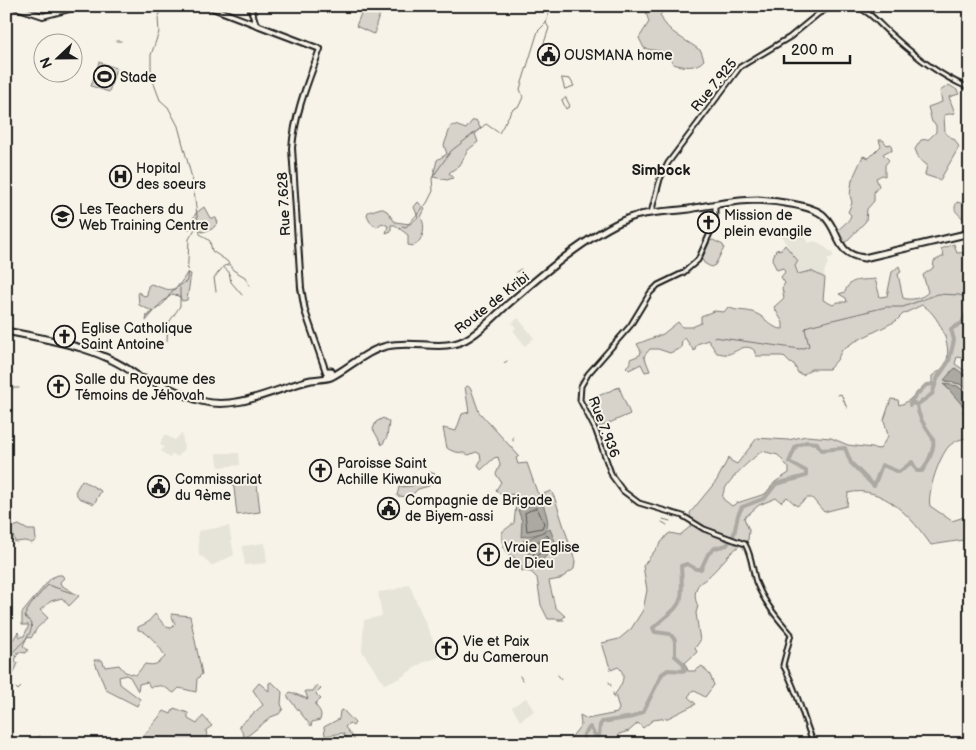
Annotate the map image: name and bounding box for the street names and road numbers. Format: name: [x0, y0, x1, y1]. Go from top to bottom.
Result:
street label: Rue 7.925: [687, 55, 741, 115]
street label: Rue 7.628: [274, 172, 294, 236]
street label: Route de Kribi: [451, 269, 533, 337]
street label: Rue 7.936: [585, 394, 624, 460]

